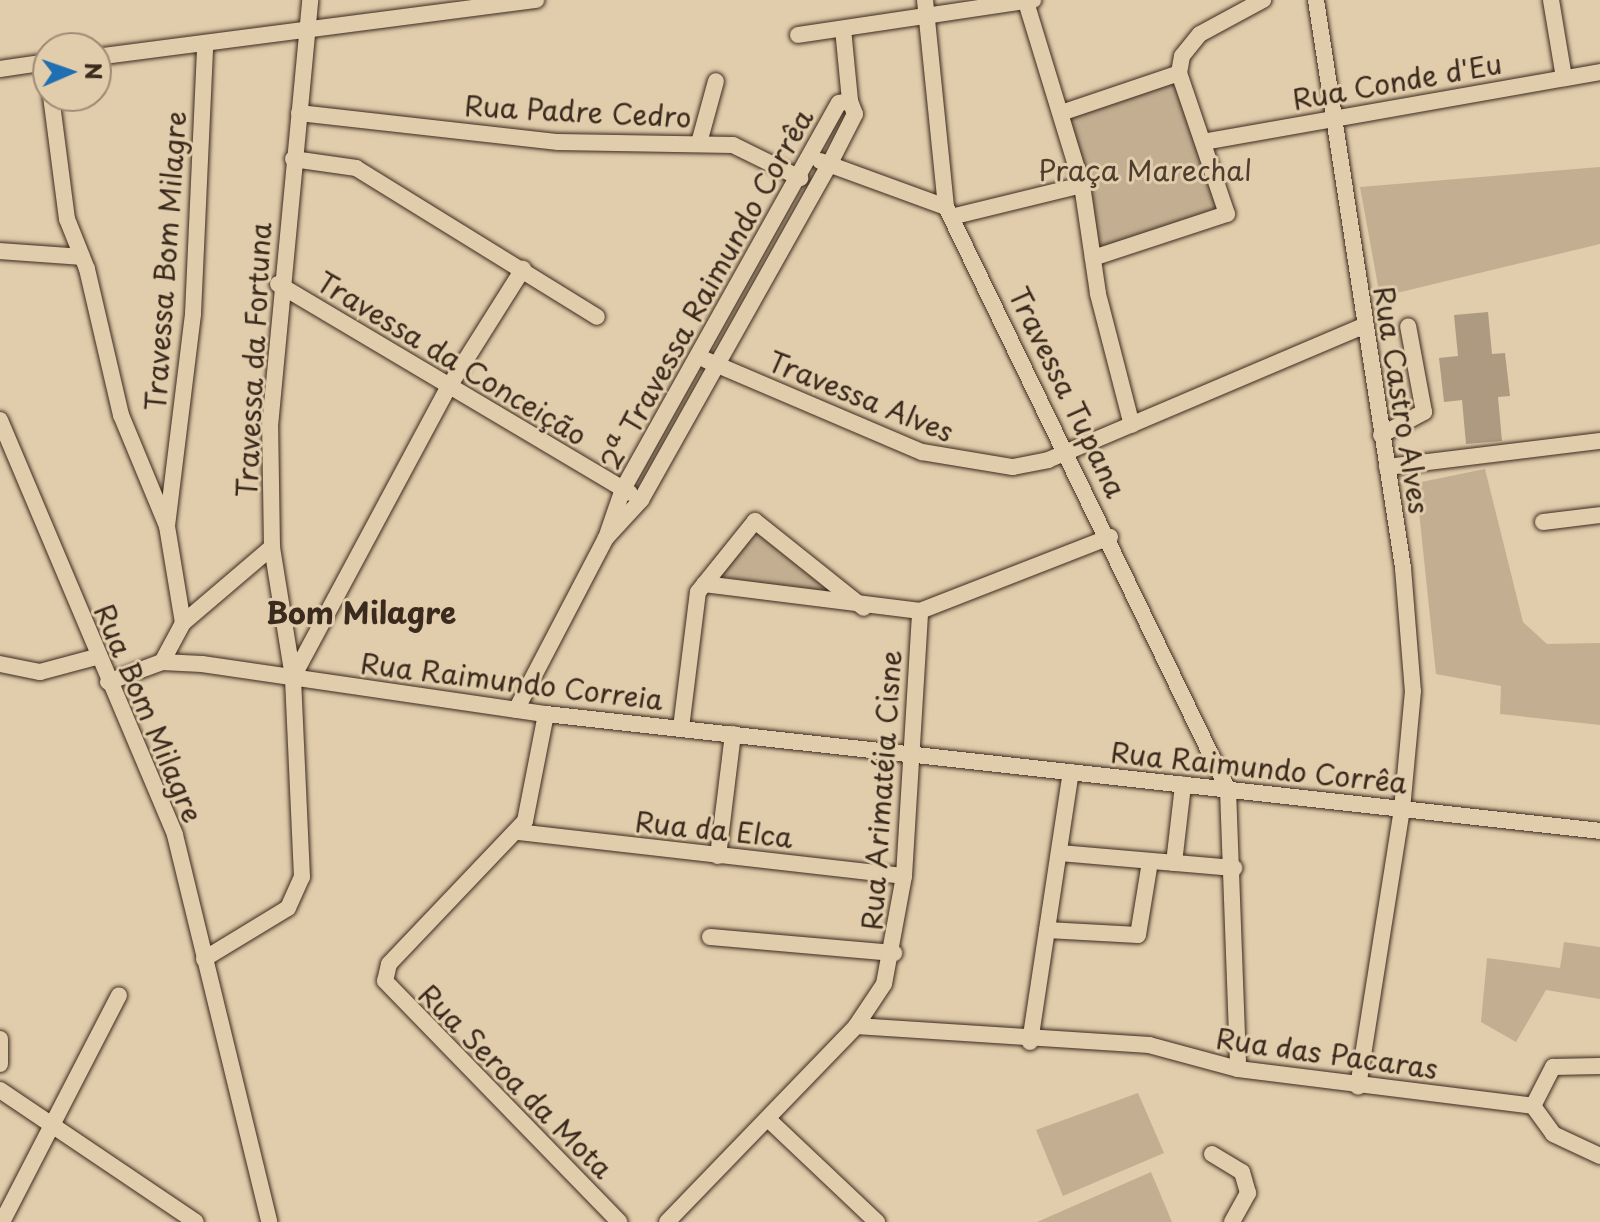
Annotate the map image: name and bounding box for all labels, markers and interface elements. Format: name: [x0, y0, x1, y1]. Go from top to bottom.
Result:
north arrow: [32, 32, 112, 112]
street label: Rua Conde d'Eu: [1289, 46, 1505, 116]
text: N: [78, 62, 111, 81]
street label: Rua Padre Cedro: [463, 88, 693, 134]
street label: 2ª Travessa Raimundo Corrêa: [593, 103, 819, 475]
street label: Travessa Bom Milagre: [138, 111, 192, 411]
park label: Praça Marechal: [1038, 153, 1252, 187]
street label: Travessa da Fortuna: [229, 221, 277, 499]
street label: Travessa da Conceição: [311, 264, 593, 452]
street label: Travessa Tupana: [1002, 281, 1134, 503]
street label: Rua Castro Alves: [1367, 283, 1437, 517]
street label: Travessa Alves: [763, 343, 959, 449]
district label: Bom Milagre: [266, 594, 456, 630]
street label: Rua Bom Milagre: [88, 599, 210, 827]
street label: Rua Raimundo Correia: [358, 646, 666, 716]
street label: Rua Arimatéia Cisne: [854, 648, 908, 932]
street label: Rua Raimundo Corrêa: [1108, 735, 1410, 799]
street label: Rua da Elca: [632, 804, 796, 854]
street label: Rua Seroa da Mota: [411, 976, 621, 1186]
street label: Rua das Pacaras: [1213, 1021, 1441, 1085]

